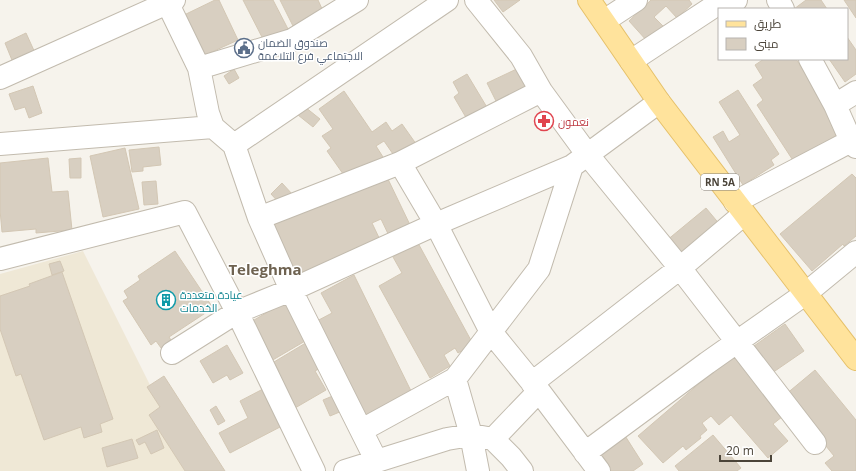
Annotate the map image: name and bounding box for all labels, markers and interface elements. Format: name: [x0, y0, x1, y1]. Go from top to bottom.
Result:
legend: [718, 8, 848, 60]
text: طريق: [754, 15, 782, 32]
place label: صندوق الضمان الاجتماعي فرع التلاغمة: [258, 35, 363, 65]
text: مبنى: [754, 35, 779, 52]
public building icon: صندوق الضمان الاجتماعي فرع التلاغمة: [233, 37, 255, 59]
pharmacy icon: نعمون: [533, 110, 555, 132]
place label: نعمون: [558, 114, 589, 129]
road number: RN 5A: [701, 174, 739, 190]
district label: Teleghma: [228, 259, 302, 279]
place label: عيادة متعددة الخدمات: [180, 287, 243, 315]
building icon: عيادة متعددة الخدمات: [155, 289, 177, 311]
scale bar: [720, 437, 771, 463]
text: 20 m: [726, 442, 754, 459]

